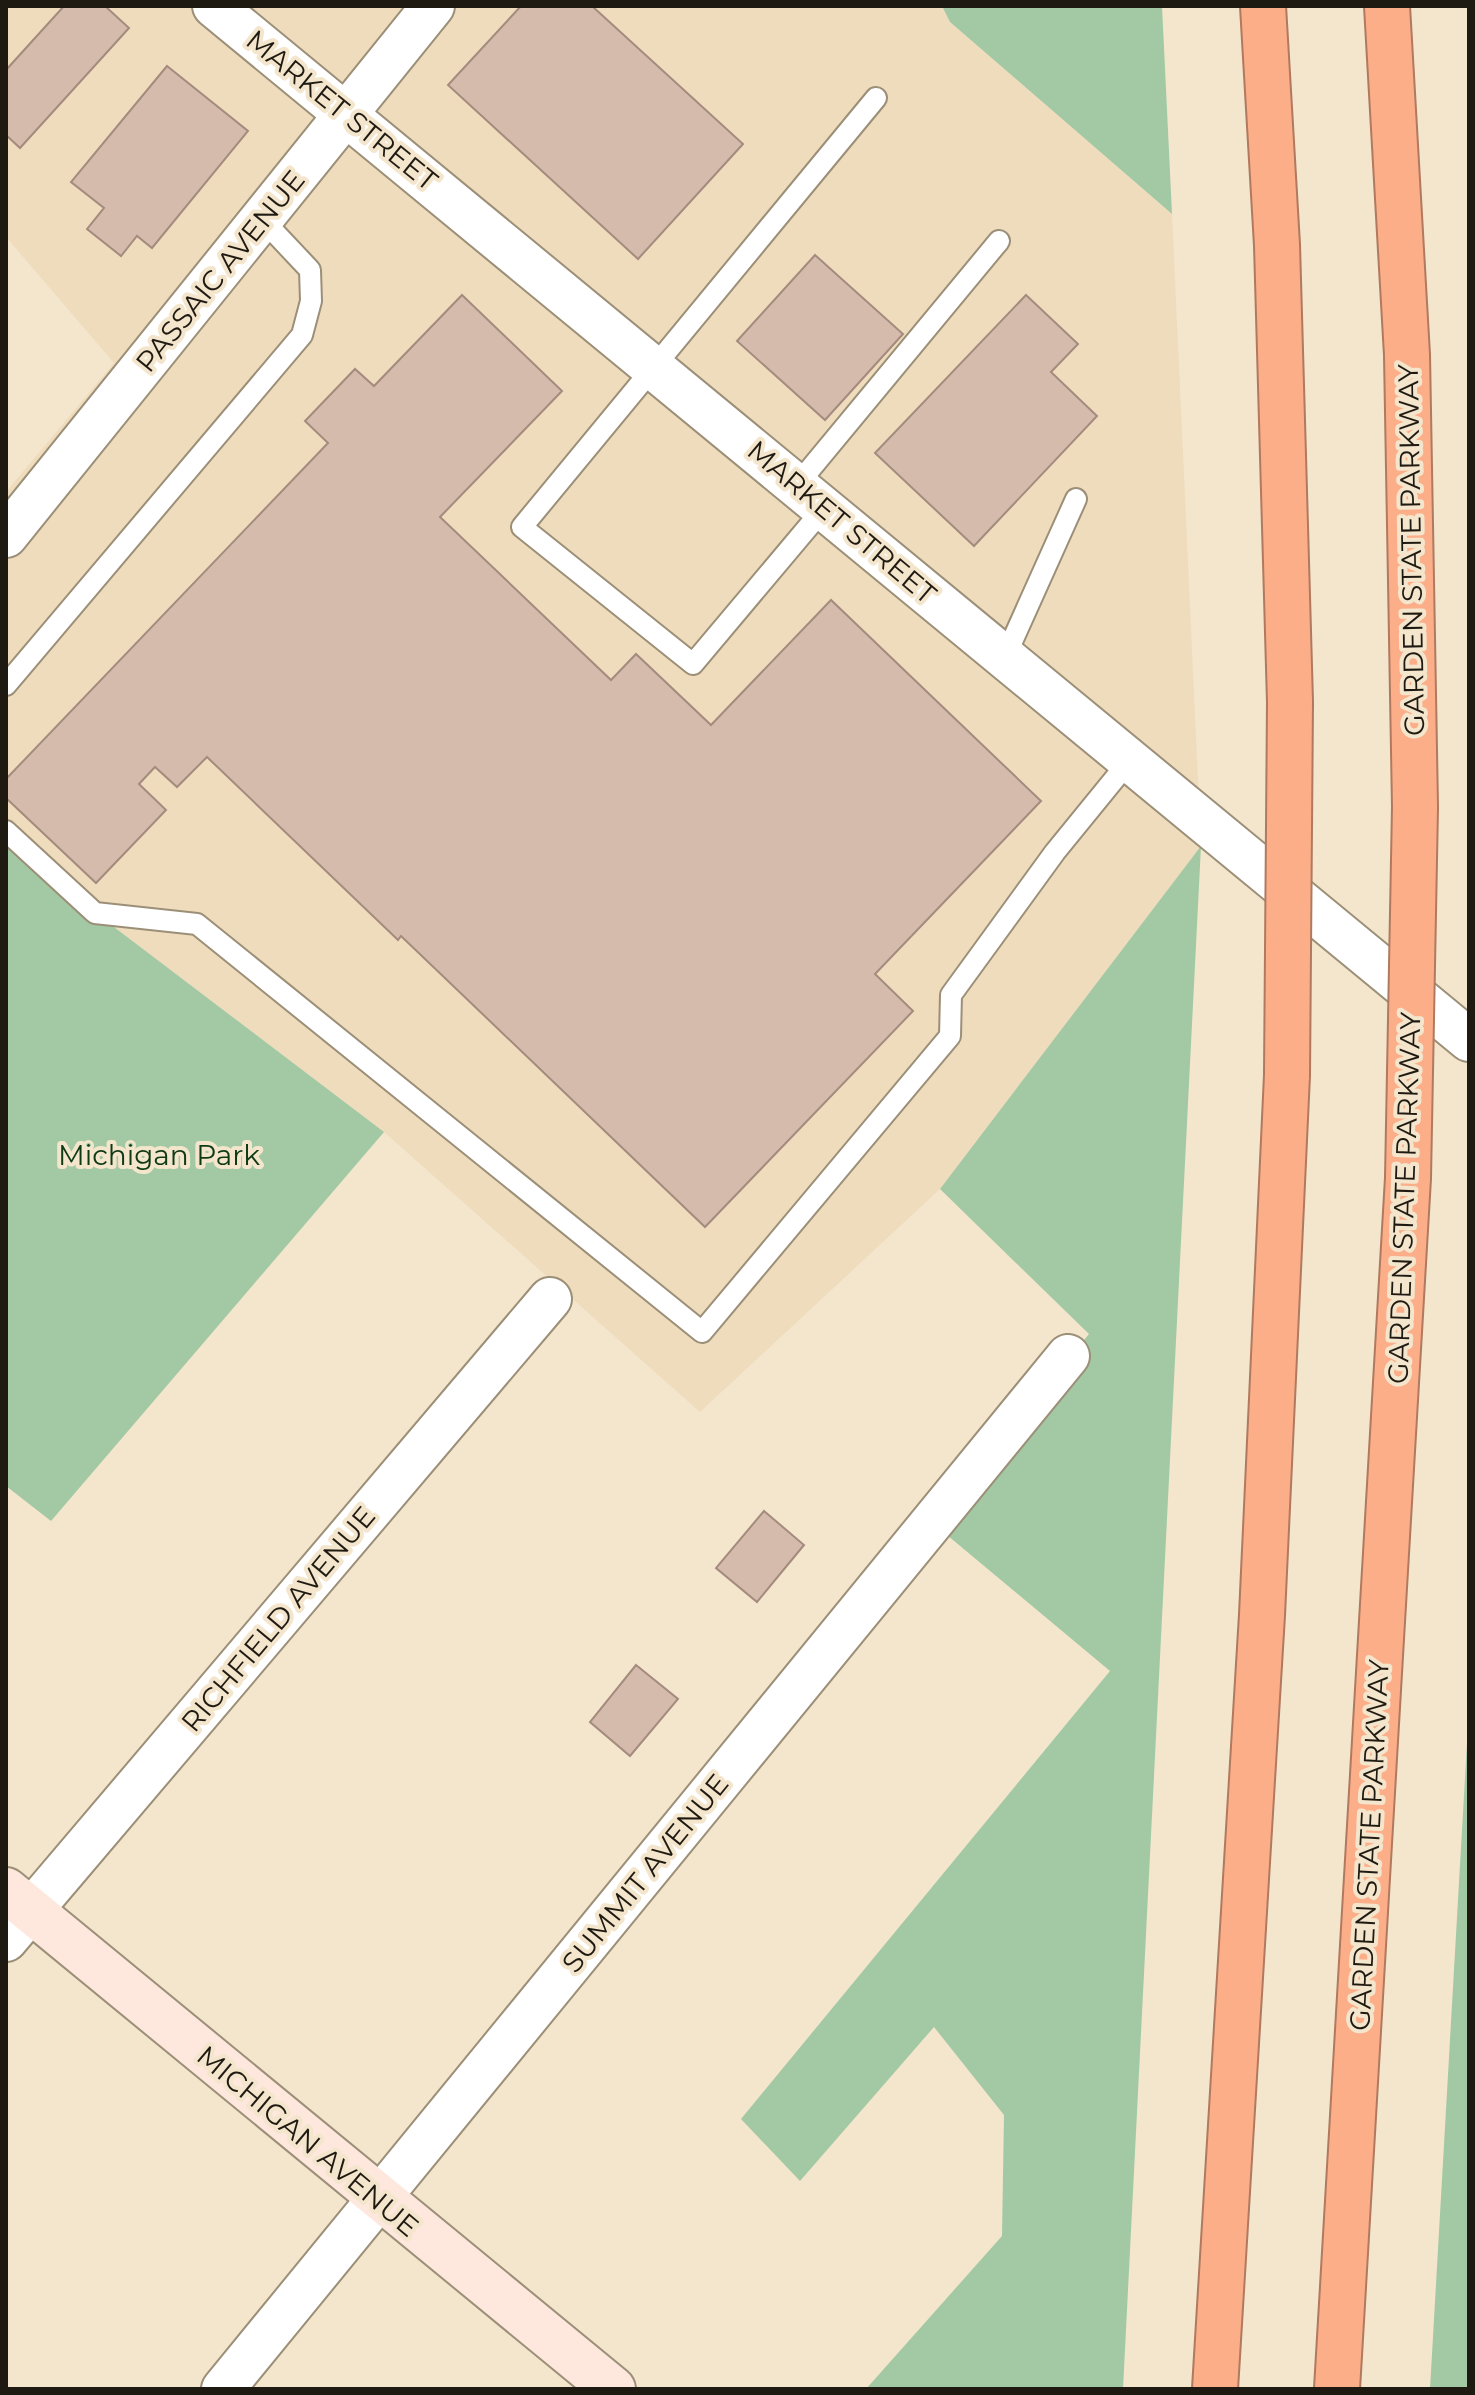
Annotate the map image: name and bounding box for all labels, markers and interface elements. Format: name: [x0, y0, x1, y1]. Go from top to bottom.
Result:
street label: MARKET STREET: [240, 23, 444, 197]
street label: PASSAIC AVENUE: [128, 163, 312, 379]
street label: GARDEN STATE PARKWAY: [1391, 364, 1431, 736]
street label: MARKET STREET: [741, 433, 943, 611]
street label: GARDEN STATE PARKWAY: [1381, 1011, 1427, 1384]
park label: Michigan Park: [58, 1138, 260, 1172]
street label: RICHFIELD AVENUE: [174, 1499, 382, 1739]
street label: GARDEN STATE PARKWAY: [1342, 1658, 1396, 2032]
street label: SUMMIT AVENUE: [555, 1767, 735, 1979]
street label: MICHIGAN AVENUE: [190, 2038, 426, 2244]

